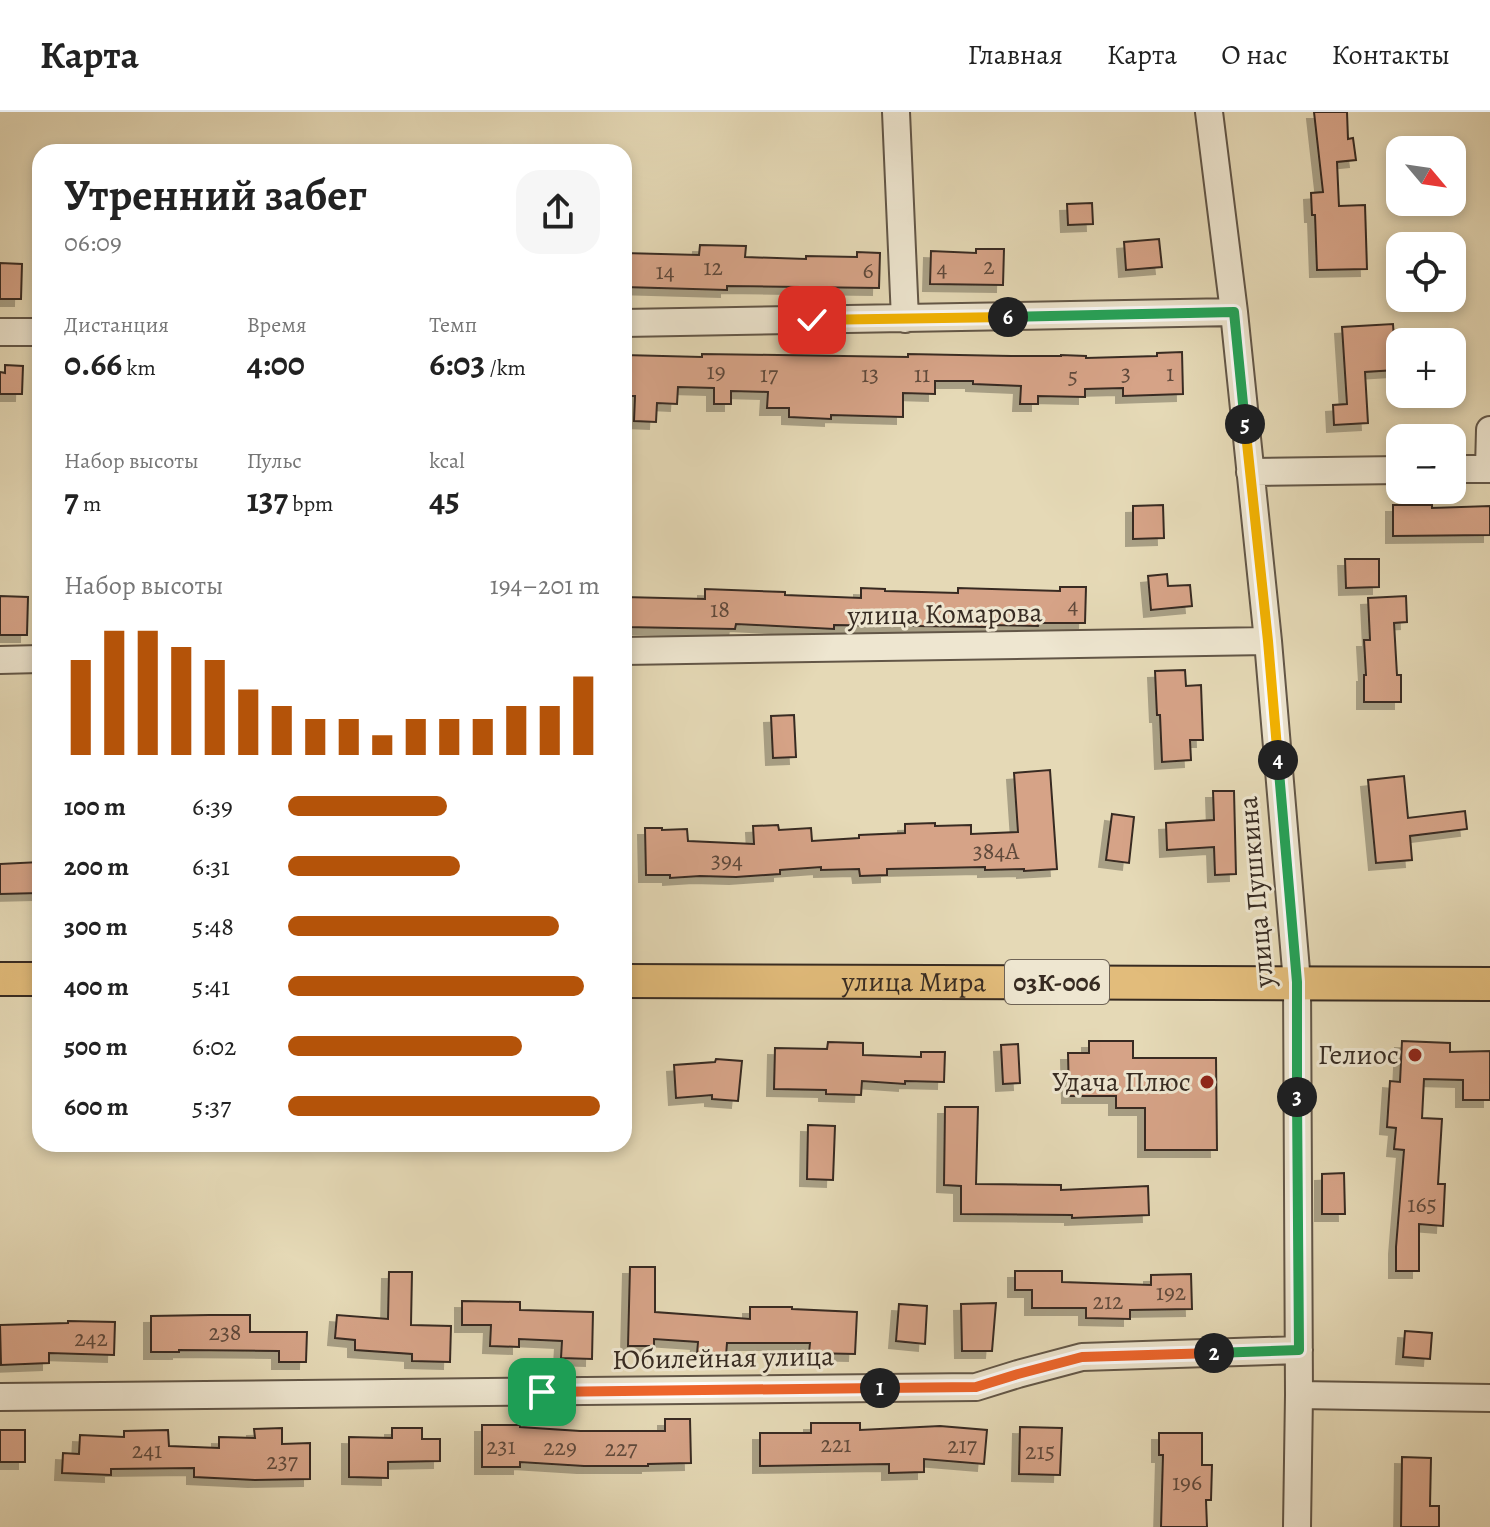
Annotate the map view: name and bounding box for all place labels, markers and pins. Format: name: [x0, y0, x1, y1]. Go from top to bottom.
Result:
pin: [778, 286, 846, 354]
pin: 6: [988, 297, 1028, 337]
pin: 5: [1225, 404, 1265, 444]
pin: 4: [1258, 740, 1298, 780]
place label: Гелиос: [1318, 1036, 1399, 1074]
marker: Гелиос: [1406, 1046, 1424, 1064]
place label: Удача Плюс: [1052, 1063, 1191, 1101]
marker: Удача Плюс: [1198, 1073, 1216, 1091]
pin: 3: [1277, 1077, 1317, 1117]
pin: 2: [1194, 1333, 1234, 1373]
pin: [508, 1358, 576, 1426]
pin: 1: [860, 1368, 900, 1408]

